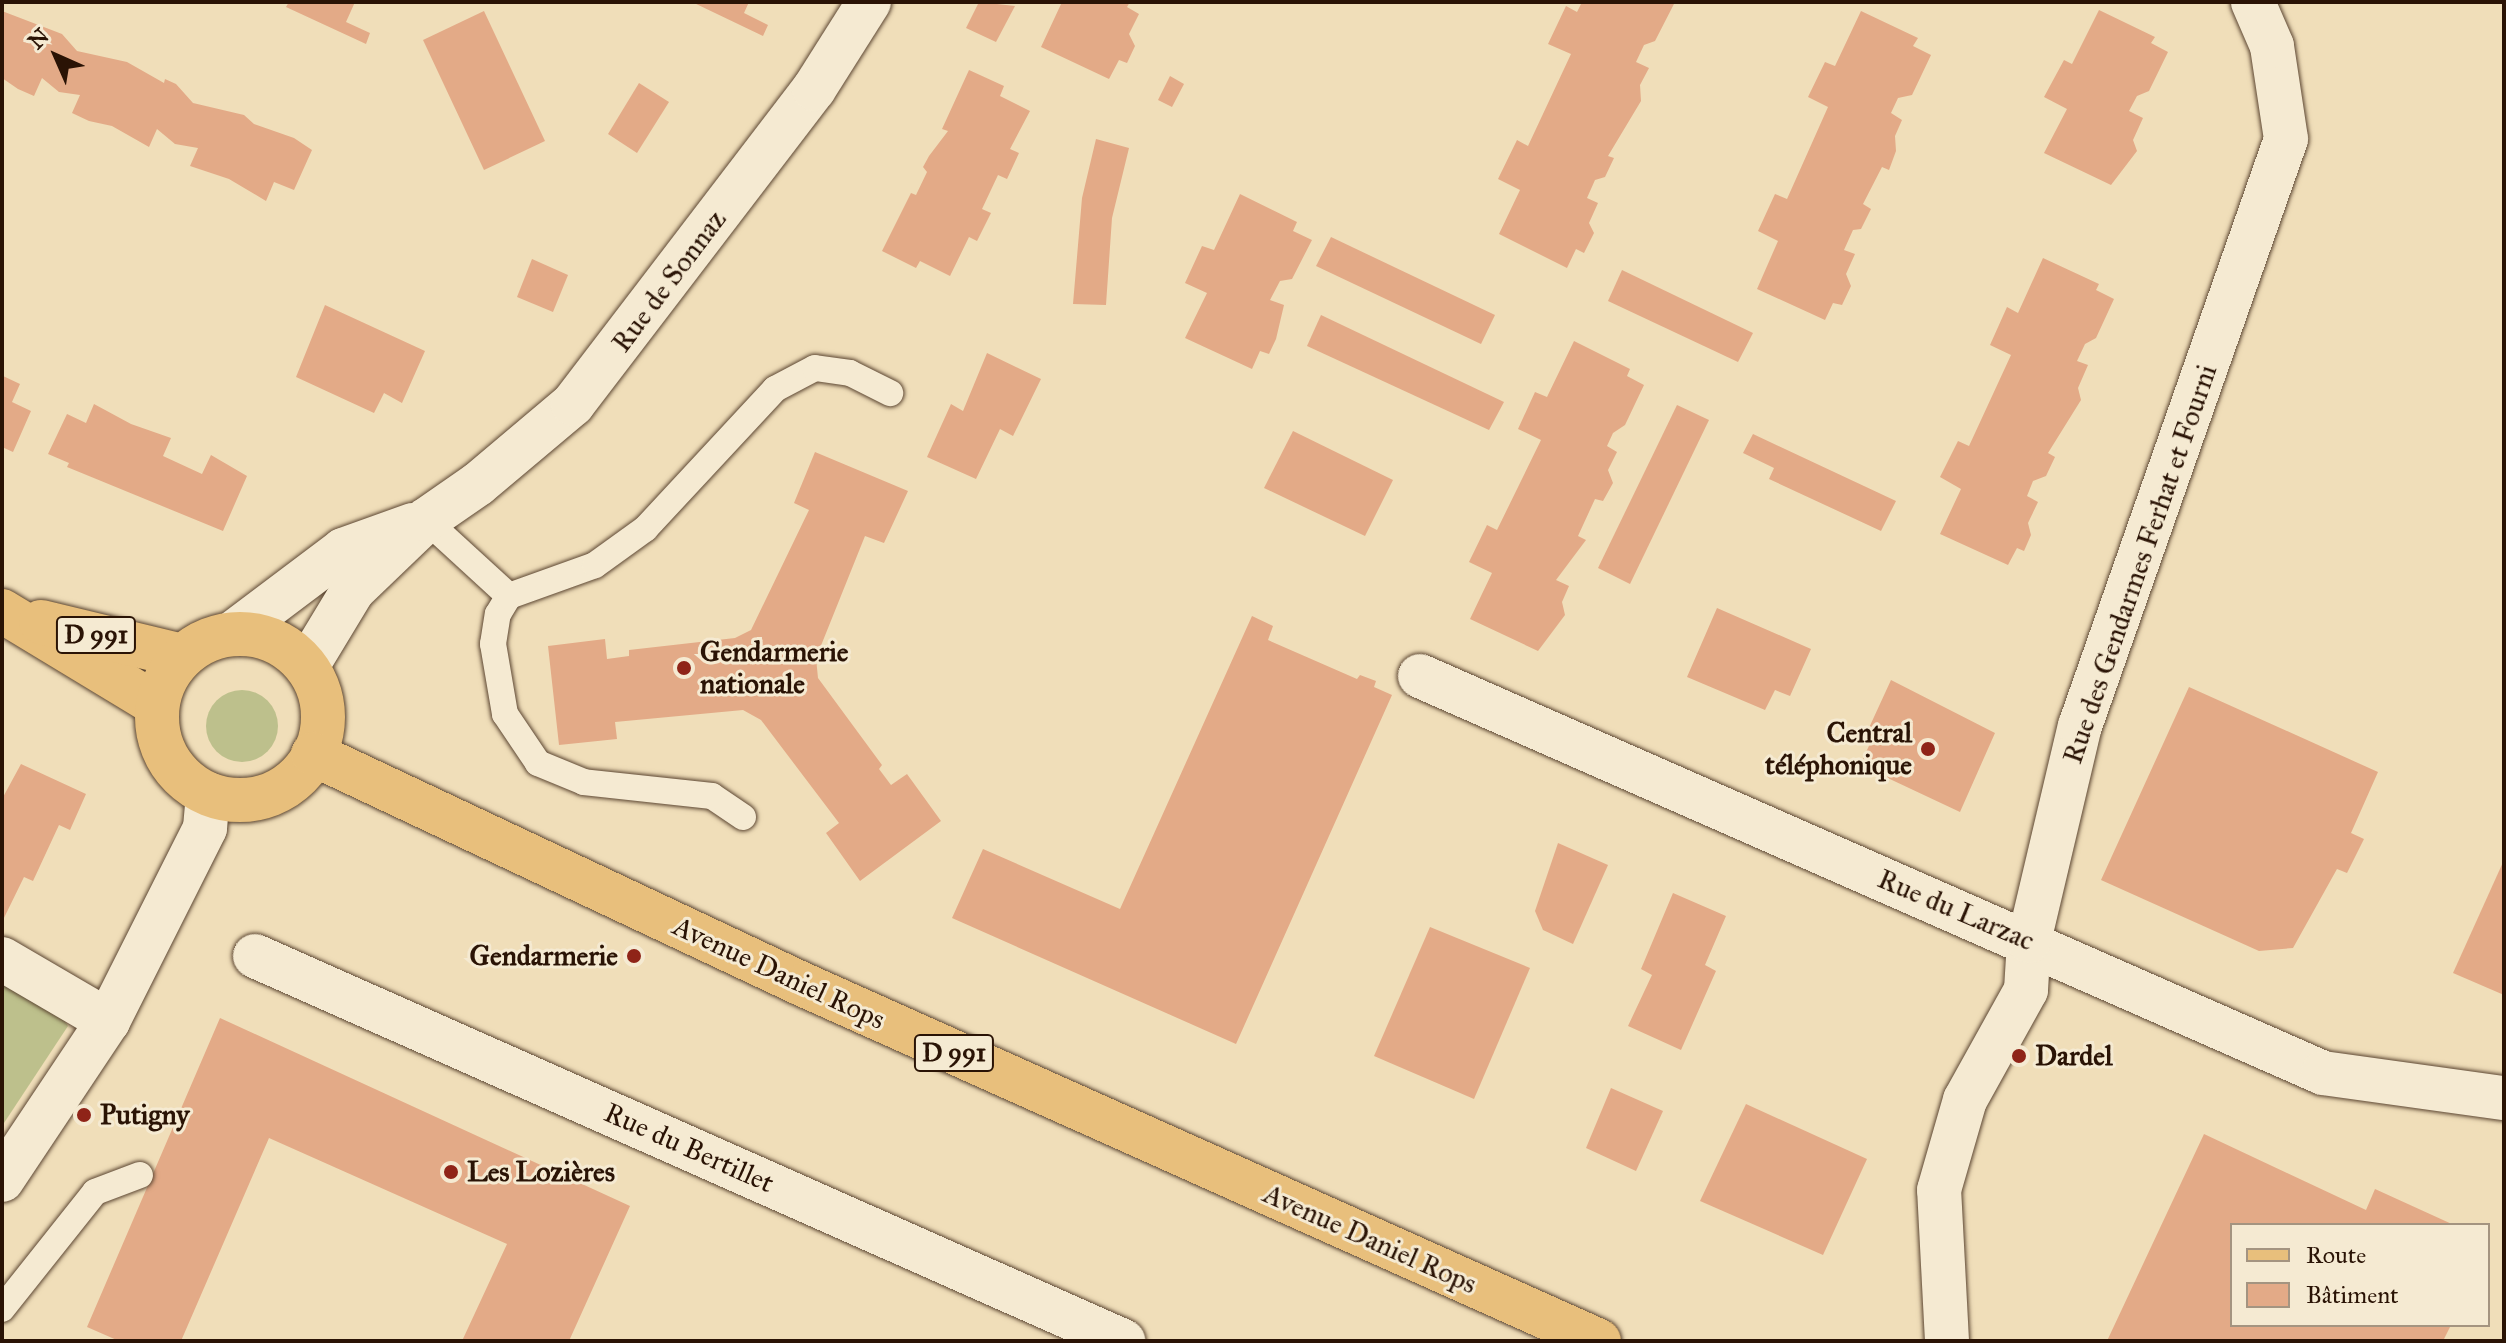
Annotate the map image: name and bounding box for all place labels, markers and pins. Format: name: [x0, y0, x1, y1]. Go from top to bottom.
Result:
place label: Gendarmerie nationale: [700, 635, 848, 701]
marker: Gendarmerie nationale: [675, 659, 693, 677]
place label: Central téléphonique: [1765, 716, 1912, 782]
marker: Central téléphonique: [1919, 740, 1937, 758]
place label: Gendarmerie: [470, 939, 618, 973]
marker: Gendarmerie: [625, 947, 643, 965]
place label: Dardel: [2035, 1039, 2113, 1073]
marker: Dardel: [2010, 1047, 2028, 1065]
place label: Putigny: [100, 1098, 189, 1132]
marker: Putigny: [75, 1106, 93, 1124]
place label: Les Lozières: [467, 1155, 615, 1189]
marker: Les Lozières: [442, 1163, 460, 1181]

